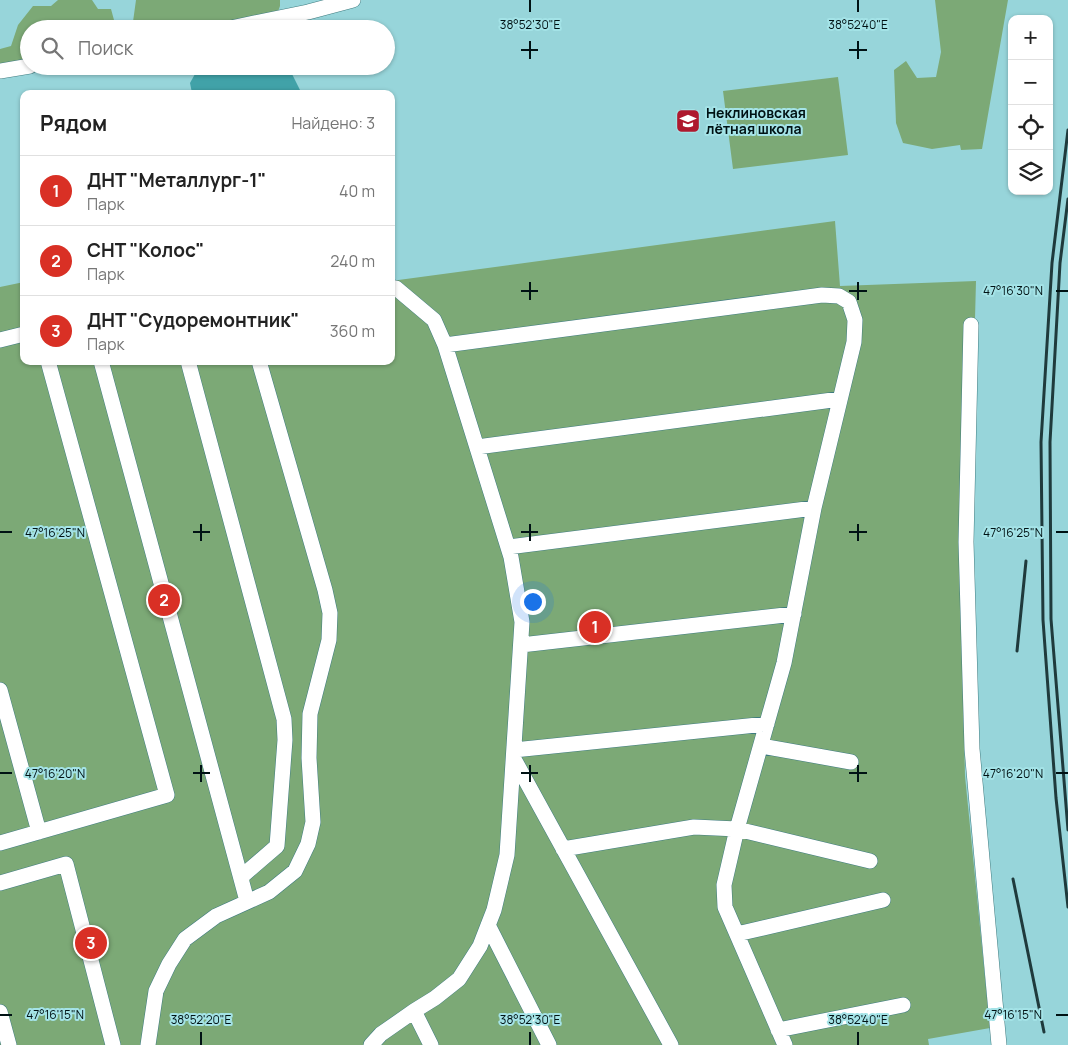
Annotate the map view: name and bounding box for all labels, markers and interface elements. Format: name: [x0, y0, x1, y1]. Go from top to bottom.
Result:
map controls: [1008, 15, 1053, 195]
button: +: [1008, 15, 1053, 60]
text: 38°52'30"E: [500, 16, 560, 33]
text: 38°52'40"E: [828, 16, 888, 33]
search box: [20, 20, 395, 75]
icon: search: [38, 34, 66, 62]
text: Поиск: [78, 35, 133, 61]
button: −: [1008, 60, 1053, 105]
place label: Неклиновская лётная школа: [706, 103, 806, 138]
button: locate: [1008, 105, 1053, 150]
school or university icon: Неклиновская лётная школа: [675, 108, 701, 134]
text: Рядом: [40, 109, 107, 137]
text: Найдено: 3: [291, 112, 375, 134]
button: layers: [1008, 150, 1053, 195]
text: ДНТ "Металлург-1": [87, 167, 266, 193]
text: 1: [52, 180, 60, 202]
text: 40 m: [339, 180, 375, 202]
text: Парк: [87, 193, 124, 215]
text: СНТ "Колос": [87, 237, 204, 263]
text: 2: [51, 250, 61, 272]
text: 240 m: [330, 250, 375, 272]
text: Парк: [87, 263, 124, 285]
text: 47°16'30"N: [983, 282, 1043, 299]
text: ДНТ "Судоремонтник": [87, 307, 299, 333]
text: 3: [51, 320, 61, 342]
text: 360 m: [330, 320, 375, 342]
text: Парк: [87, 333, 124, 355]
text: 47°16'25"N: [25, 524, 85, 541]
text: 47°16'25"N: [983, 524, 1043, 541]
pin: 2: [148, 581, 180, 619]
your location: [520, 589, 546, 615]
pin: 1: [579, 608, 611, 646]
text: 47°16'20"N: [25, 765, 85, 782]
text: 47°16'20"N: [983, 765, 1043, 782]
pin: 3: [75, 924, 107, 962]
text: 47°16'15"N: [26, 1006, 84, 1023]
text: 47°16'15"N: [984, 1006, 1042, 1023]
text: 38°52'20"E: [171, 1011, 232, 1028]
text: 38°52'30"E: [500, 1011, 560, 1028]
text: 38°52'40"E: [828, 1011, 888, 1028]

